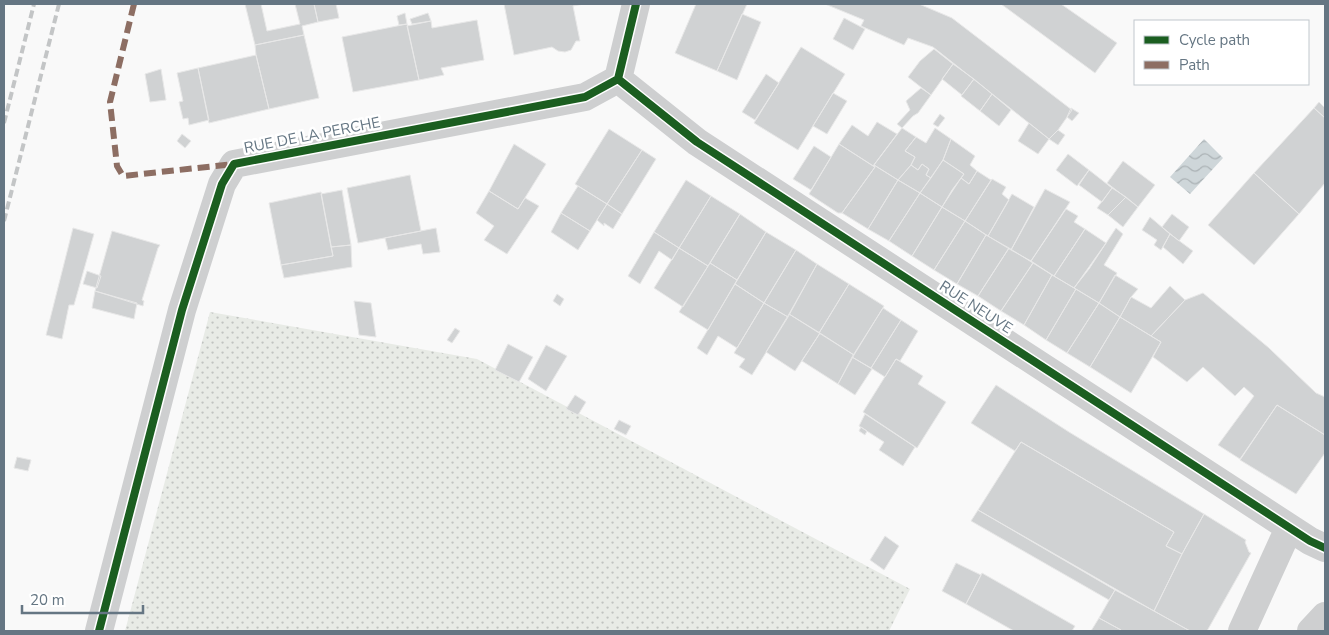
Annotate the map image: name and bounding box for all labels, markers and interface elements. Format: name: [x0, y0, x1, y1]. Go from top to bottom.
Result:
legend: [1134, 20, 1309, 85]
text: Cycle path: [1179, 30, 1250, 50]
text: Path: [1179, 55, 1210, 75]
street label: RUE DE LA PERCHE: [242, 112, 382, 158]
street label: RUE NEUVE: [936, 276, 1016, 338]
scale bar: [22, 582, 144, 614]
text: 20 m: [30, 590, 65, 610]

